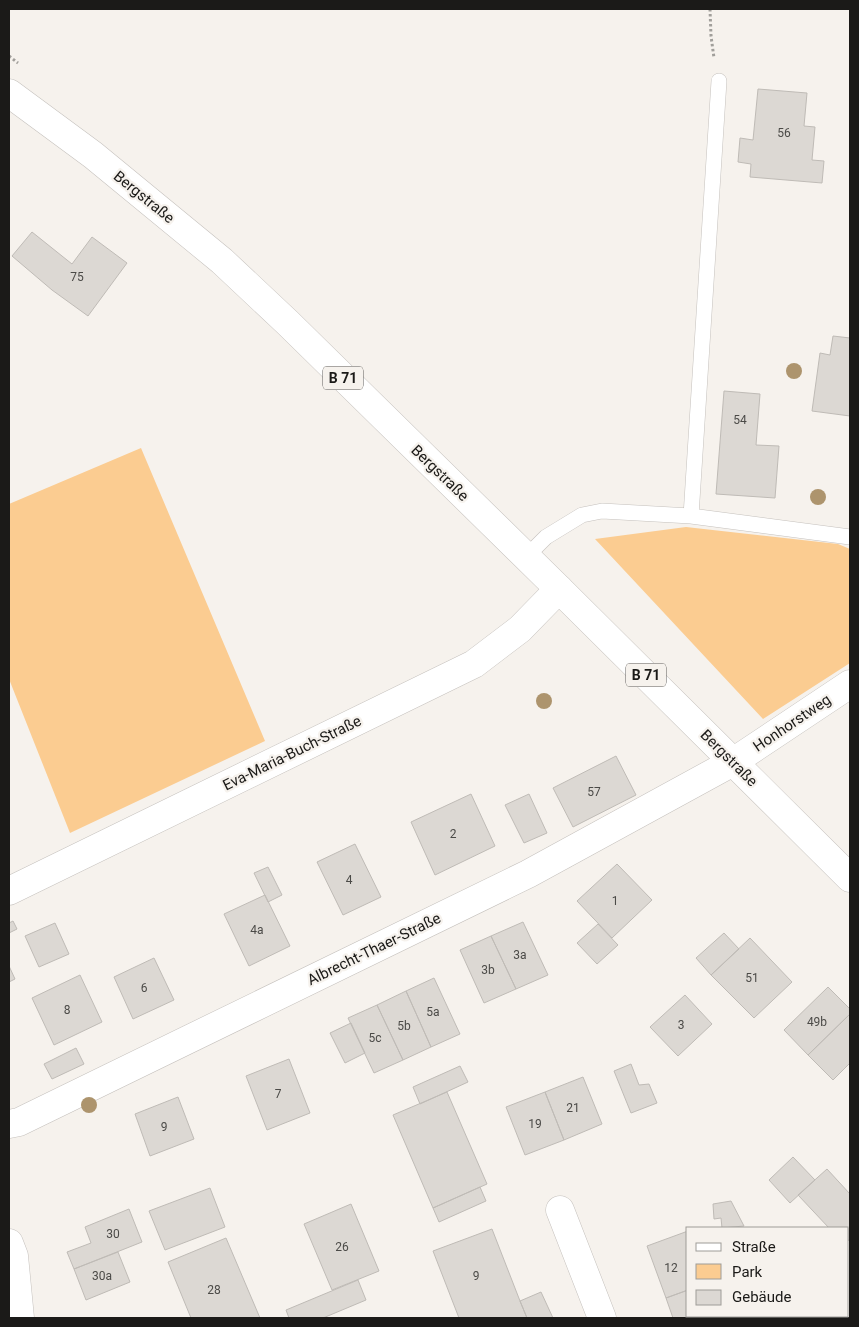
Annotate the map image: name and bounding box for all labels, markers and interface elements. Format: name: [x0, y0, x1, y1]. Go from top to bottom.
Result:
house number: 56: [777, 126, 791, 140]
street label: Bergstraße: [110, 167, 178, 227]
house number: 75: [70, 270, 84, 284]
road number: B 71: [323, 366, 363, 389]
house number: 54: [733, 413, 747, 427]
street label: Bergstraße: [407, 441, 473, 505]
road number: B 71: [626, 664, 666, 686]
street label: Honhorstweg: [750, 690, 834, 756]
street label: Eva-Maria-Buch-Straße: [220, 712, 364, 794]
street label: Bergstraße: [697, 726, 761, 790]
house number: 57: [587, 785, 601, 799]
house number: 2: [450, 827, 457, 841]
house number: 4: [346, 873, 353, 887]
house number: 1: [612, 894, 618, 908]
street label: Albrecht-Thaer-Straße: [304, 909, 444, 989]
house number: 4a: [250, 923, 264, 937]
house number: 3a: [513, 948, 527, 962]
house number: 3b: [481, 963, 495, 977]
house number: 51: [745, 971, 759, 985]
house number: 6: [141, 981, 148, 995]
house number: 8: [64, 1003, 71, 1017]
house number: 5a: [426, 1005, 440, 1019]
house number: 49b: [807, 1015, 827, 1029]
house number: 3: [678, 1018, 684, 1032]
house number: 5b: [397, 1019, 411, 1033]
house number: 5c: [368, 1031, 382, 1045]
house number: 7: [275, 1087, 282, 1101]
house number: 21: [566, 1101, 580, 1115]
house number: 19: [528, 1117, 542, 1131]
house number: 9: [161, 1120, 167, 1134]
house number: 30: [106, 1227, 120, 1241]
legend: [686, 1227, 849, 1317]
text: Straße: [732, 1238, 776, 1256]
house number: 26: [335, 1240, 349, 1254]
house number: 12: [664, 1261, 678, 1275]
text: Park: [732, 1263, 763, 1281]
house number: 30a: [92, 1269, 112, 1283]
house number: 9: [473, 1269, 479, 1283]
house number: 28: [207, 1283, 221, 1297]
text: Gebäude: [732, 1288, 791, 1306]

